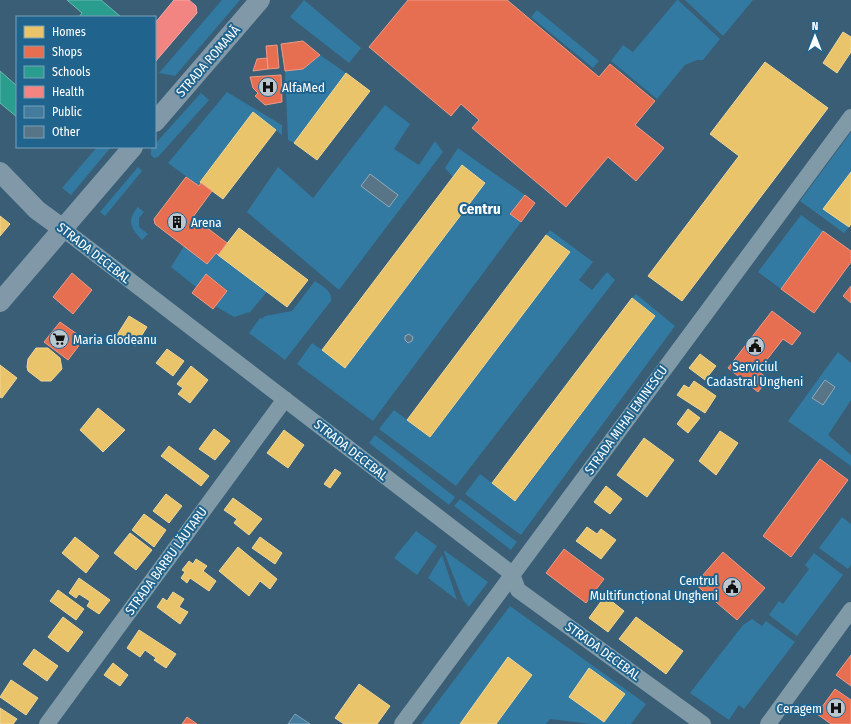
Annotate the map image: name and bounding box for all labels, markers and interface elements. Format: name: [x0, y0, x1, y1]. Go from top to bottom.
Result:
legend: [16, 16, 156, 148]
north arrow: [795, 16, 835, 56]
text: N: [812, 20, 818, 33]
street label: STRADA ROMANĂ: [173, 22, 243, 100]
text: Homes: [52, 25, 86, 39]
text: Shops: [52, 45, 82, 59]
text: Schools: [52, 65, 90, 79]
hospital icon: AlfaMed: [257, 76, 279, 98]
place label: AlfaMed: [282, 80, 325, 95]
text: Health: [52, 85, 84, 99]
text: Public: [52, 105, 82, 119]
text: Other: [52, 125, 81, 139]
district label: Centru: [459, 200, 501, 218]
building icon: Arena: [166, 211, 188, 233]
place label: Arena: [191, 215, 222, 230]
street label: STRADA DECEBAL: [54, 220, 134, 287]
supermarket icon: Maria Glodeanu: [48, 328, 70, 350]
place label: Maria Glodeanu: [73, 332, 157, 347]
public building icon: Serviciul Cadastral Ungheni: [744, 335, 766, 357]
place label: Serviciul Cadastral Ungheni: [707, 359, 803, 389]
street label: STRADA MIHAI EMINESCU: [582, 363, 670, 477]
street label: STRADA DECEBAL: [311, 417, 391, 484]
street label: STRADA BARBU LĂUTARU: [122, 504, 210, 618]
place label: Centrul Multifuncțional Ungheni: [590, 573, 719, 604]
public building icon: Centrul Multifuncțional Ungheni: [721, 576, 743, 598]
street label: STRADA DECEBAL: [562, 619, 644, 683]
hospital icon: Ceragem: [825, 697, 847, 719]
place label: Ceragem: [777, 701, 822, 716]

